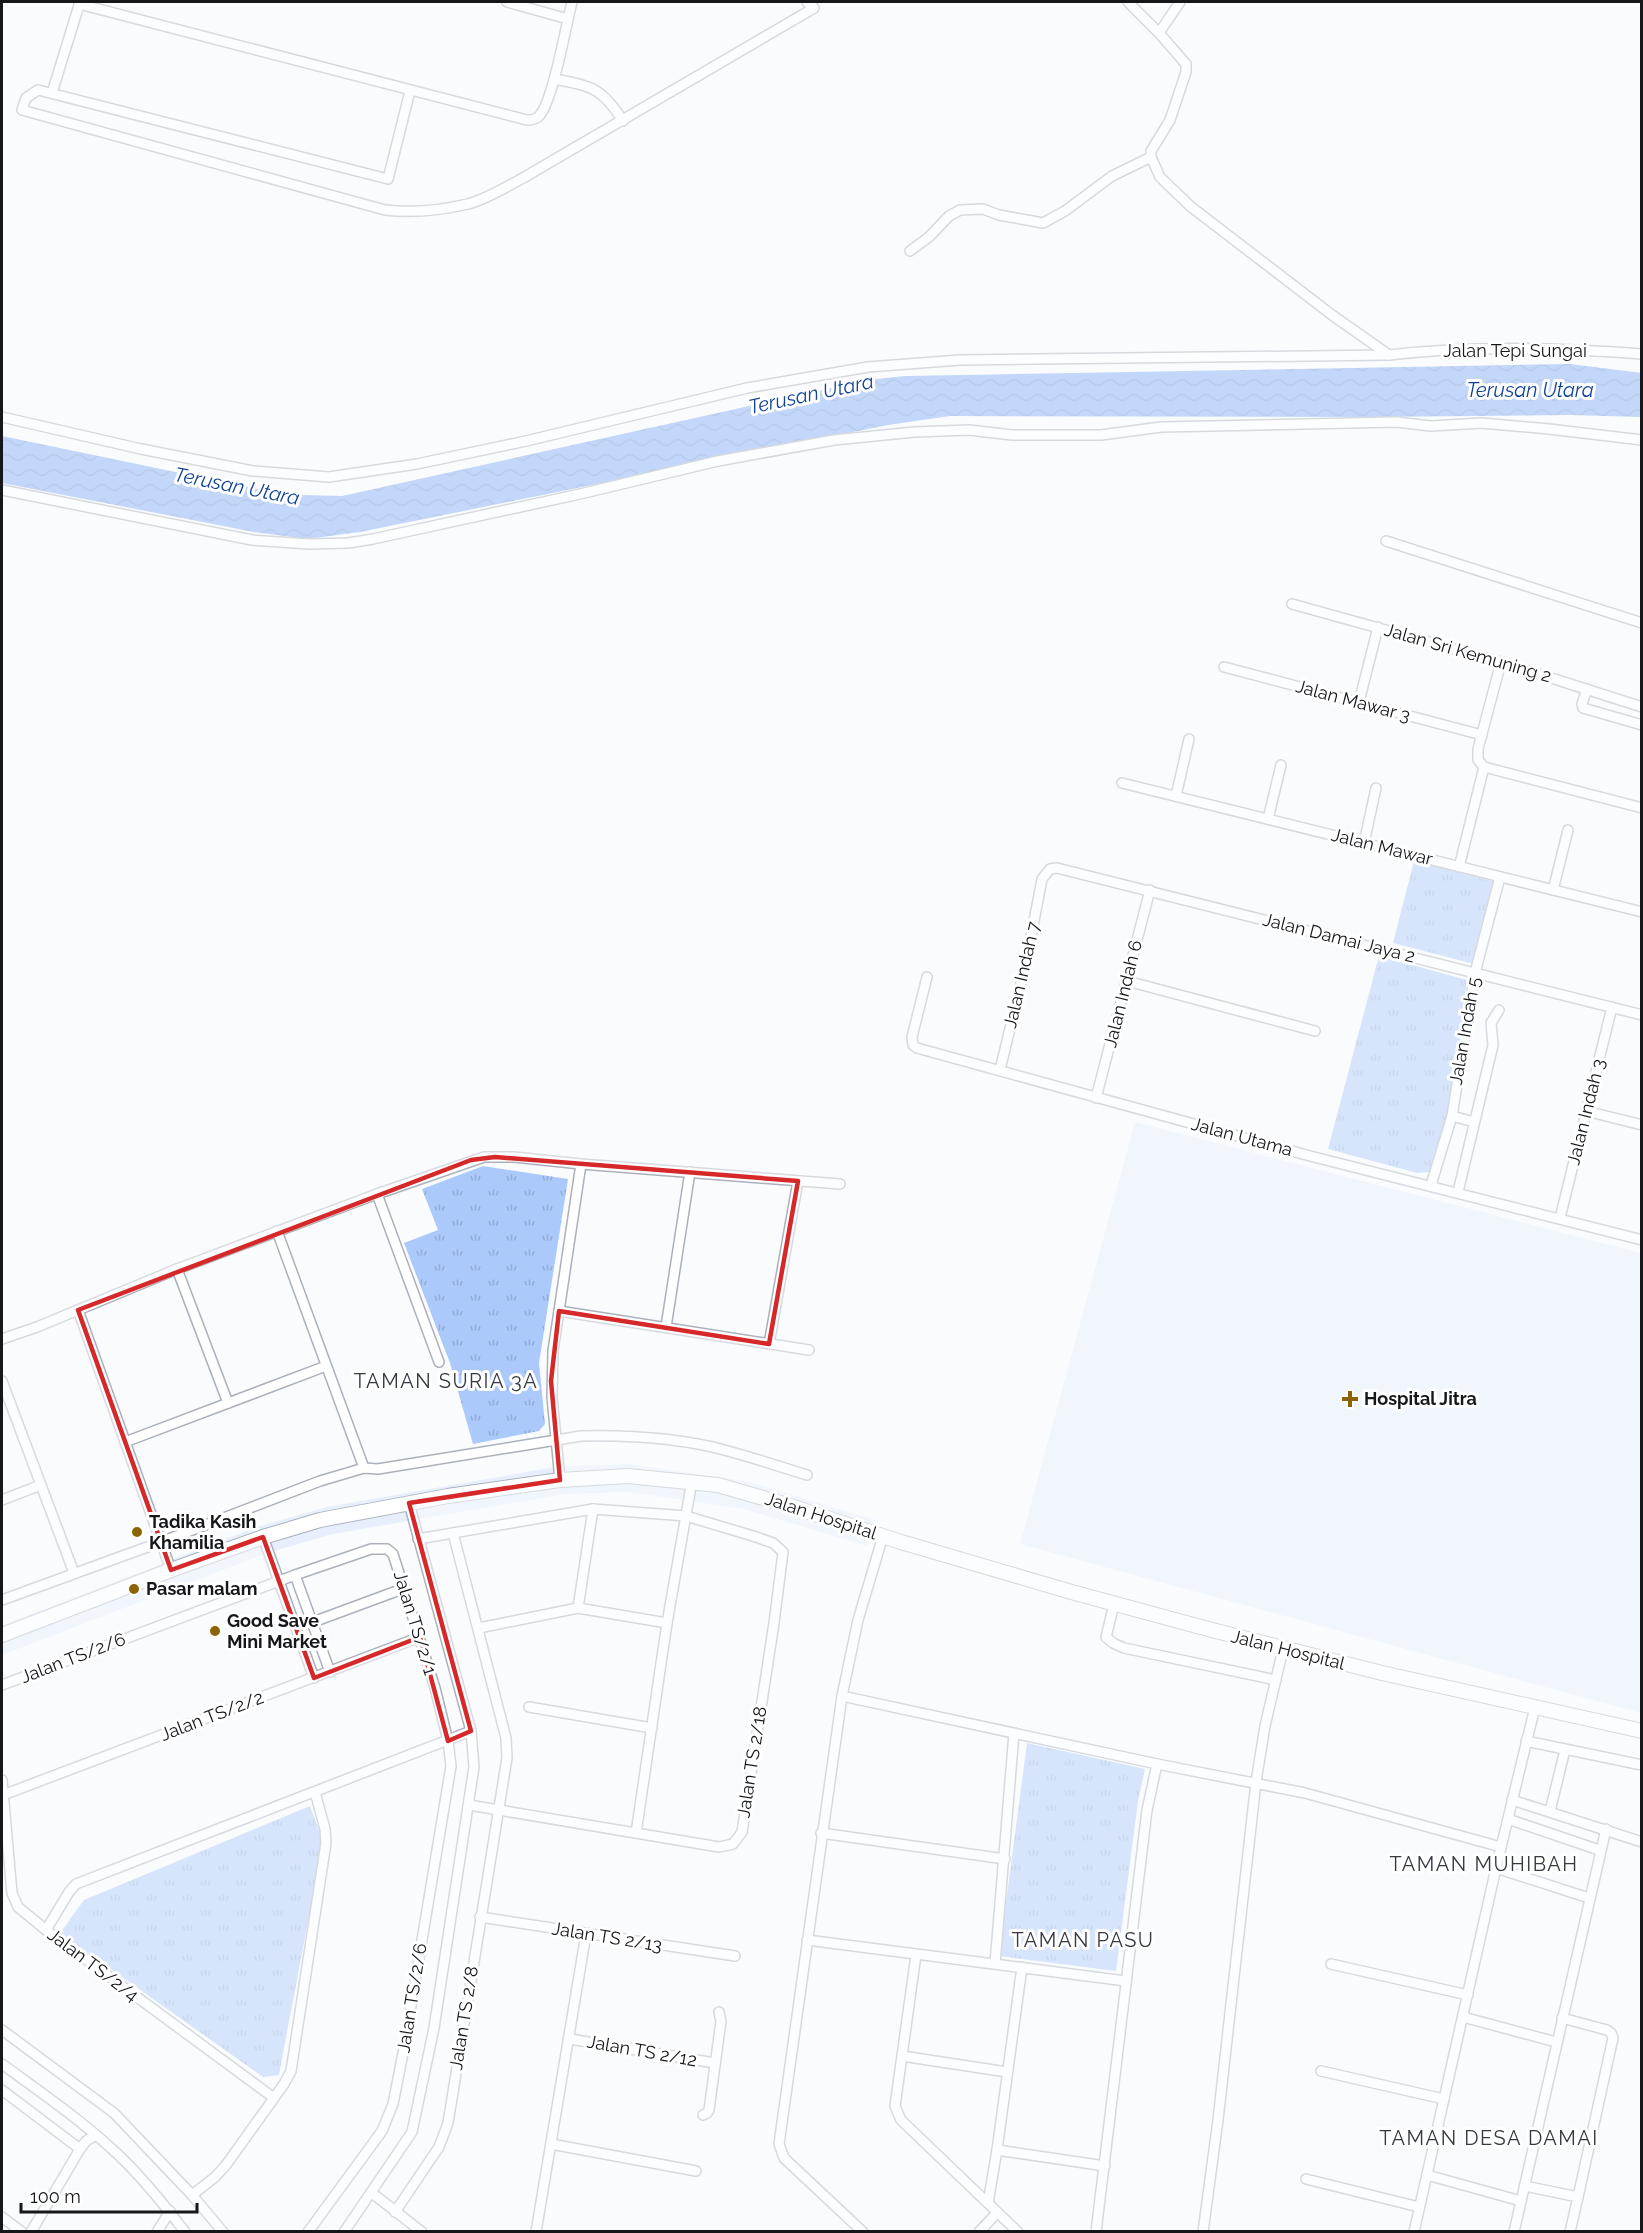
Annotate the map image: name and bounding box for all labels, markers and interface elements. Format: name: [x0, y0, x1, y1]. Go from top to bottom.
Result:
street label: Jalan Tepi Sungai: [1443, 340, 1587, 361]
water label: Terusan Utara: [746, 369, 876, 419]
water label: Terusan Utara: [1466, 378, 1594, 402]
water label: Terusan Utara: [172, 462, 302, 510]
street label: Jalan Sri Kemuning 2: [1382, 619, 1554, 686]
street label: Jalan Mawar 3: [1294, 675, 1413, 726]
street label: Jalan Mawar: [1329, 824, 1436, 869]
street label: Jalan Damai Jaya 2: [1261, 908, 1418, 967]
street label: Jalan Indah 7: [999, 919, 1044, 1030]
street label: Jalan Indah 6: [1099, 938, 1146, 1050]
street label: Jalan Indah 5: [1445, 975, 1484, 1086]
street label: Jalan Indah 3: [1562, 1057, 1609, 1167]
street label: Jalan Utama: [1189, 1113, 1295, 1160]
district label: TAMAN SURIA 3A: [354, 1369, 538, 1393]
place label: Hospital Jitra: [1364, 1388, 1477, 1409]
marker: Hospital Jitra: [1341, 1390, 1359, 1408]
street label: Jalan Hospital: [763, 1488, 880, 1544]
place label: Tadika Kasih Khamilia: [149, 1511, 256, 1553]
marker: Tadika Kasih Khamilia: [130, 1525, 144, 1539]
street label: Jalan TS/2/1: [390, 1568, 441, 1678]
place label: Pasar malam: [146, 1578, 257, 1599]
marker: Pasar malam: [127, 1582, 141, 1596]
place label: Good Save Mini Market: [227, 1610, 327, 1652]
marker: Good Save Mini Market: [208, 1624, 222, 1638]
street label: Jalan Hospital: [1229, 1625, 1347, 1674]
street label: Jalan TS/2/6: [17, 1628, 128, 1687]
street label: Jalan TS/2/2: [157, 1686, 267, 1745]
street label: Jalan TS 2/18: [732, 1705, 771, 1819]
district label: TAMAN MUHIBAH: [1389, 1852, 1579, 1876]
street label: Jalan TS 2/13: [550, 1917, 664, 1956]
street label: Jalan TS/2/4: [44, 1924, 143, 2006]
district label: TAMAN PASU: [1012, 1928, 1154, 1952]
street label: Jalan TS/2/6: [392, 1941, 431, 2054]
street label: Jalan TS 2/8: [445, 1964, 482, 2071]
street label: Jalan TS 2/12: [586, 2031, 699, 2070]
district label: TAMAN DESA DAMAI: [1379, 2126, 1599, 2150]
scale bar: [21, 2176, 196, 2214]
text: 100 m: [30, 2186, 81, 2207]

